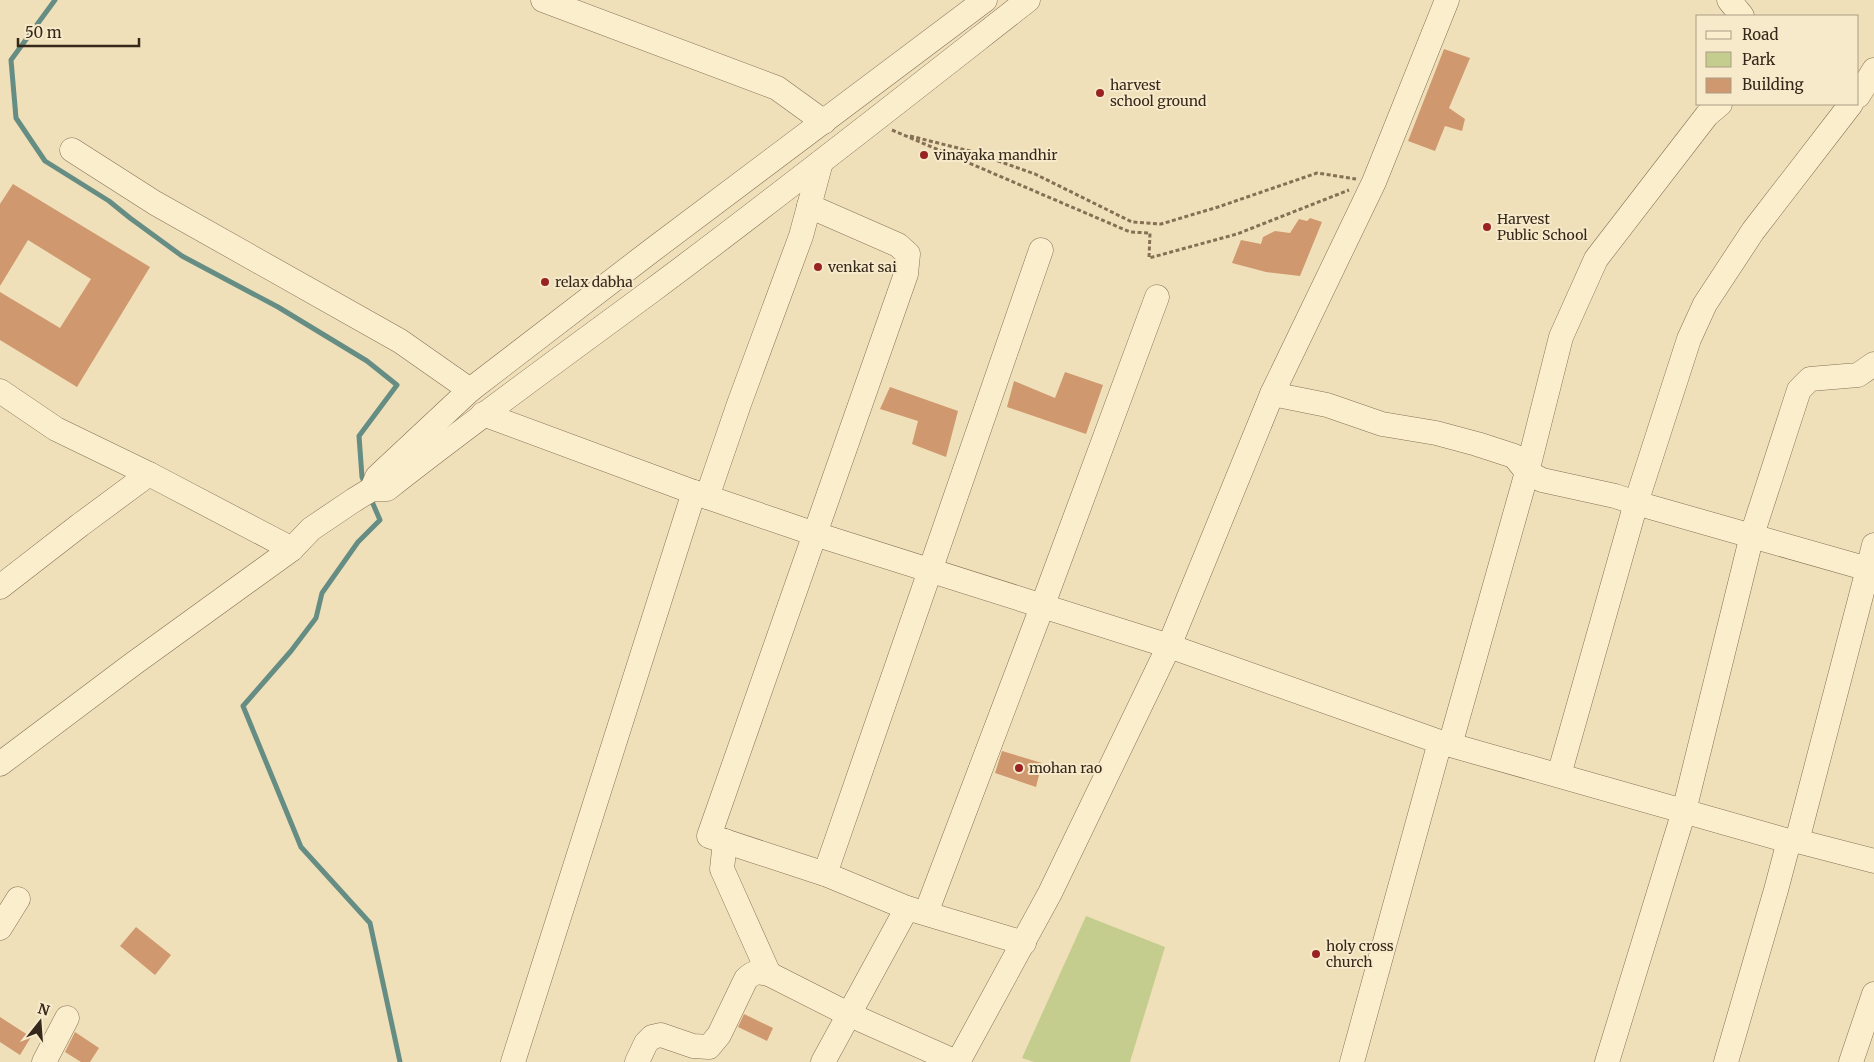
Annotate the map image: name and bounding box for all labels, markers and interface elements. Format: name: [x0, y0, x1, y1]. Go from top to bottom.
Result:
scale bar: [18, 15, 139, 47]
legend: [1696, 15, 1859, 105]
text: 50 m: [25, 23, 62, 42]
text: Road: [1742, 25, 1778, 44]
text: Park: [1742, 50, 1776, 69]
text: Building: [1742, 75, 1804, 94]
place label: harvest school ground: [1110, 76, 1207, 110]
marker: harvest school ground: [1094, 87, 1106, 99]
place label: vinayaka mandhir: [933, 146, 1057, 164]
marker: vinayaka mandhir: [918, 149, 930, 161]
place label: Harvest Public School: [1497, 210, 1588, 244]
marker: Harvest Public School: [1481, 221, 1493, 233]
place label: venkat sai: [827, 258, 897, 276]
marker: venkat sai: [812, 261, 824, 273]
place label: relax dabha: [555, 273, 633, 291]
marker: relax dabha: [539, 276, 551, 288]
place label: mohan rao: [1029, 759, 1102, 777]
marker: mohan rao: [1013, 762, 1025, 774]
place label: holy cross church: [1326, 937, 1394, 971]
marker: holy cross church: [1310, 948, 1322, 960]
north arrow: [15, 997, 65, 1047]
text: N: [36, 999, 52, 1020]

